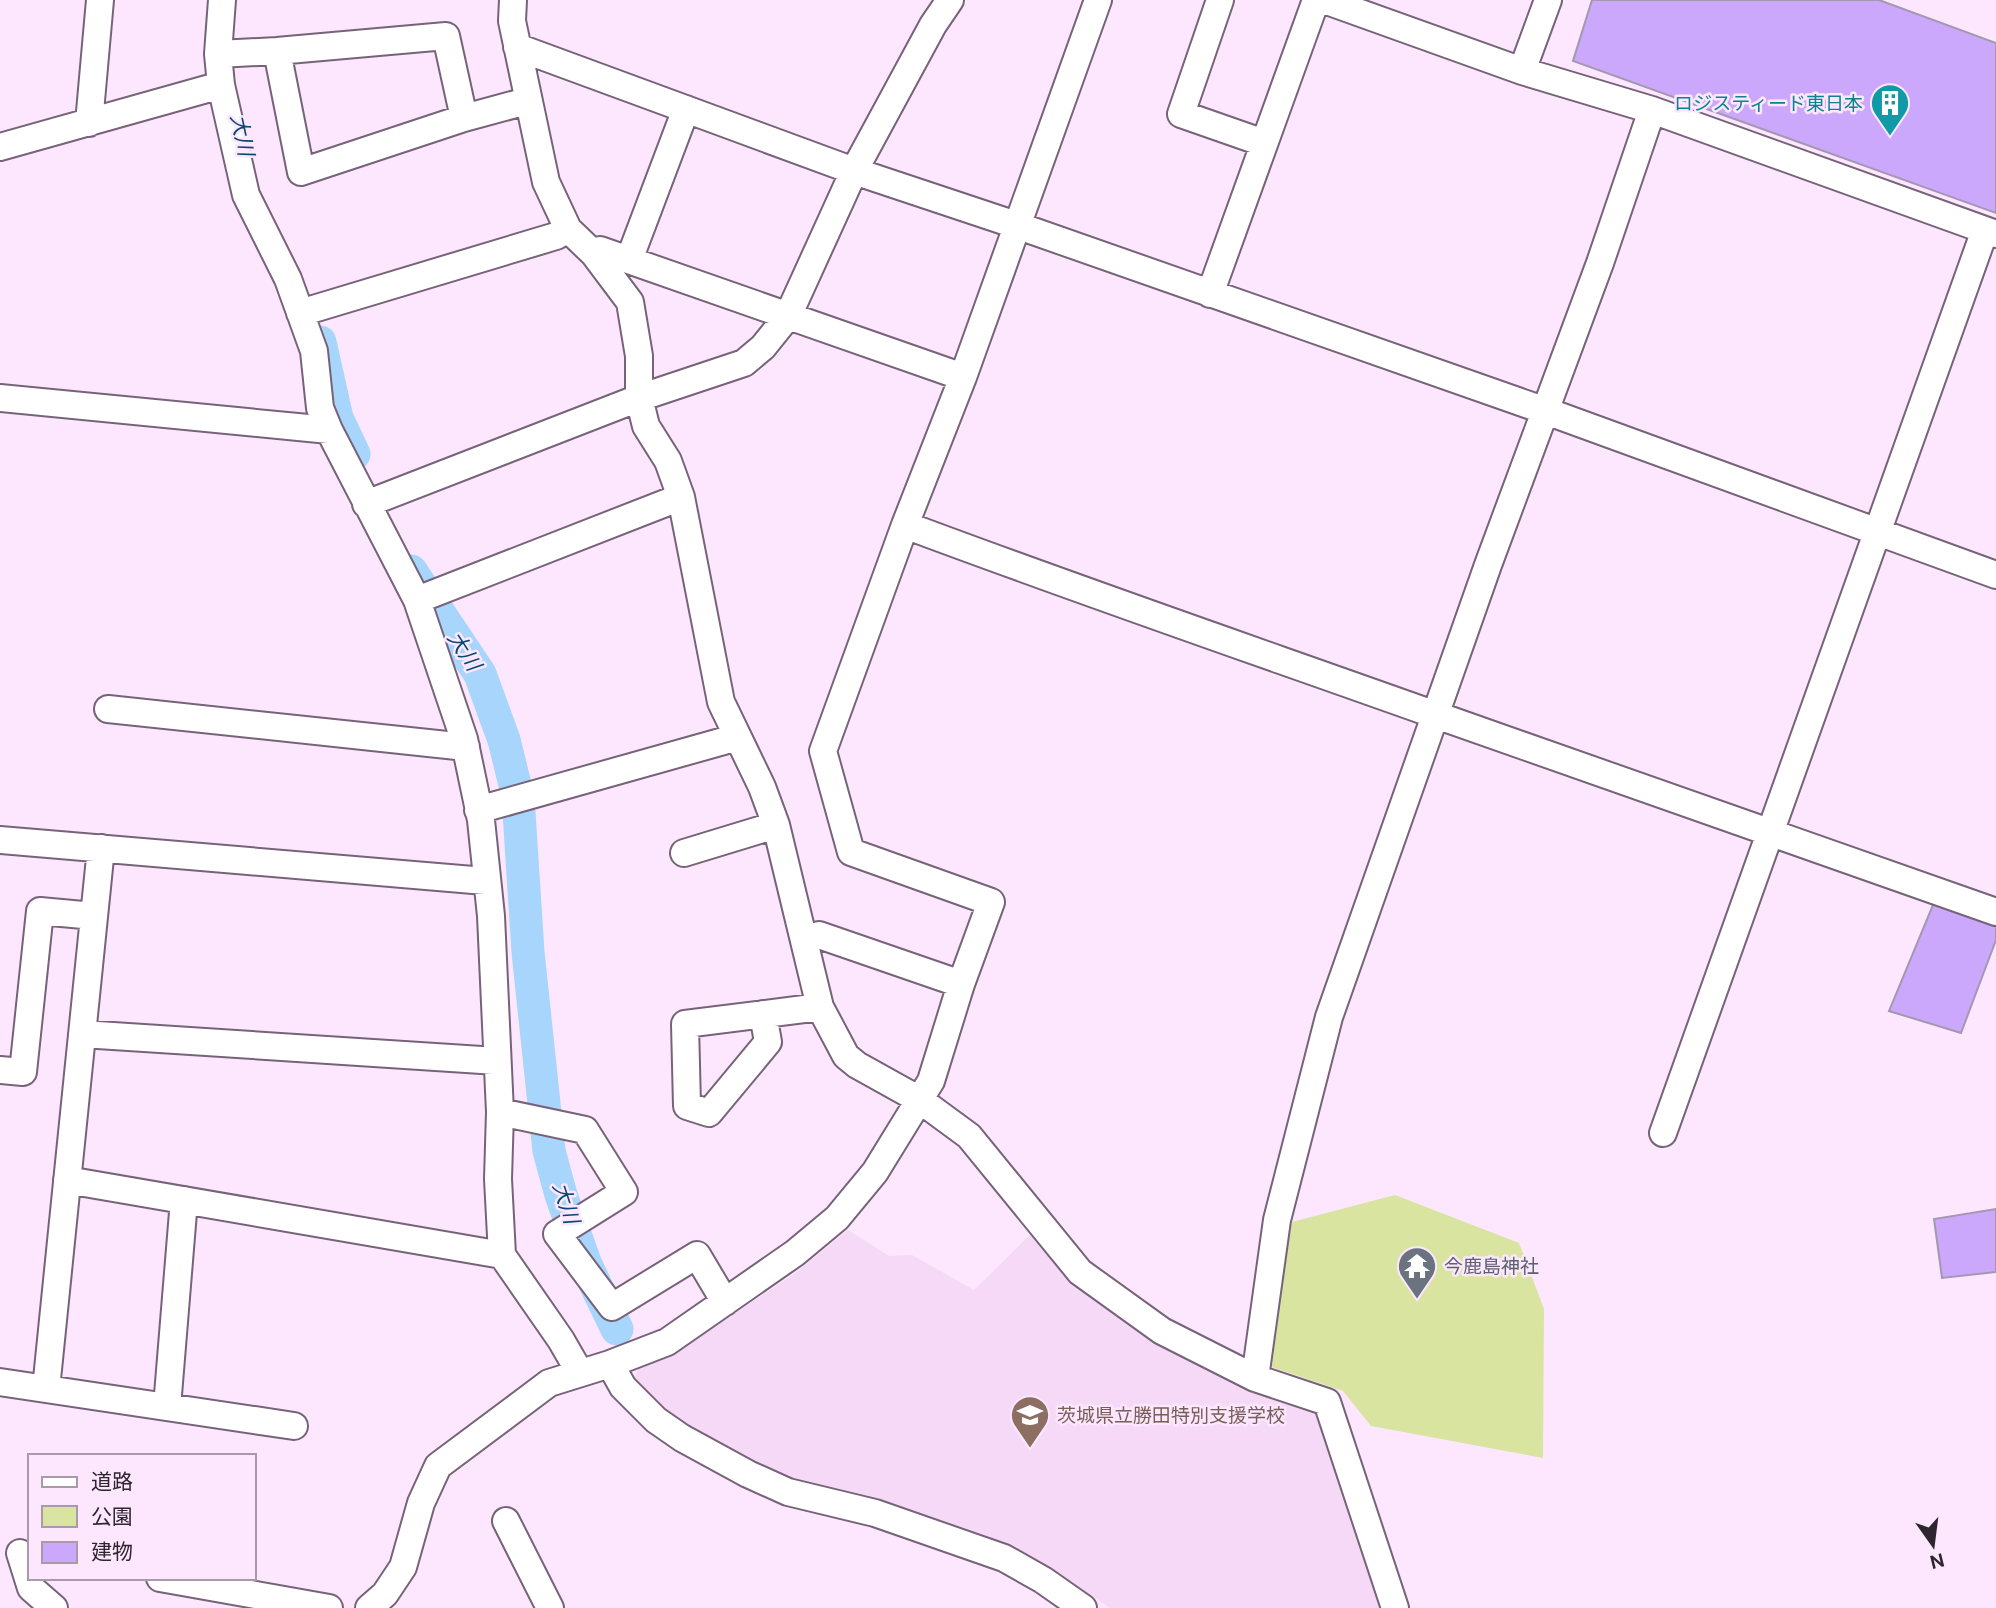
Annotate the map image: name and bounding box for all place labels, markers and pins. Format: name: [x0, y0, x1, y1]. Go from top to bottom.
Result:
building icon: ロジスティード東日本: [1869, 82, 1911, 137]
place label: ロジスティード東日本: [1674, 91, 1863, 116]
temple icon: 今鹿島神社: [1396, 1245, 1438, 1300]
place label: 今鹿島神社: [1444, 1254, 1539, 1279]
school or university icon: 茨城県立勝田特別支援学校: [1009, 1394, 1051, 1449]
place label: 茨城県立勝田特別支援学校: [1057, 1403, 1285, 1428]

